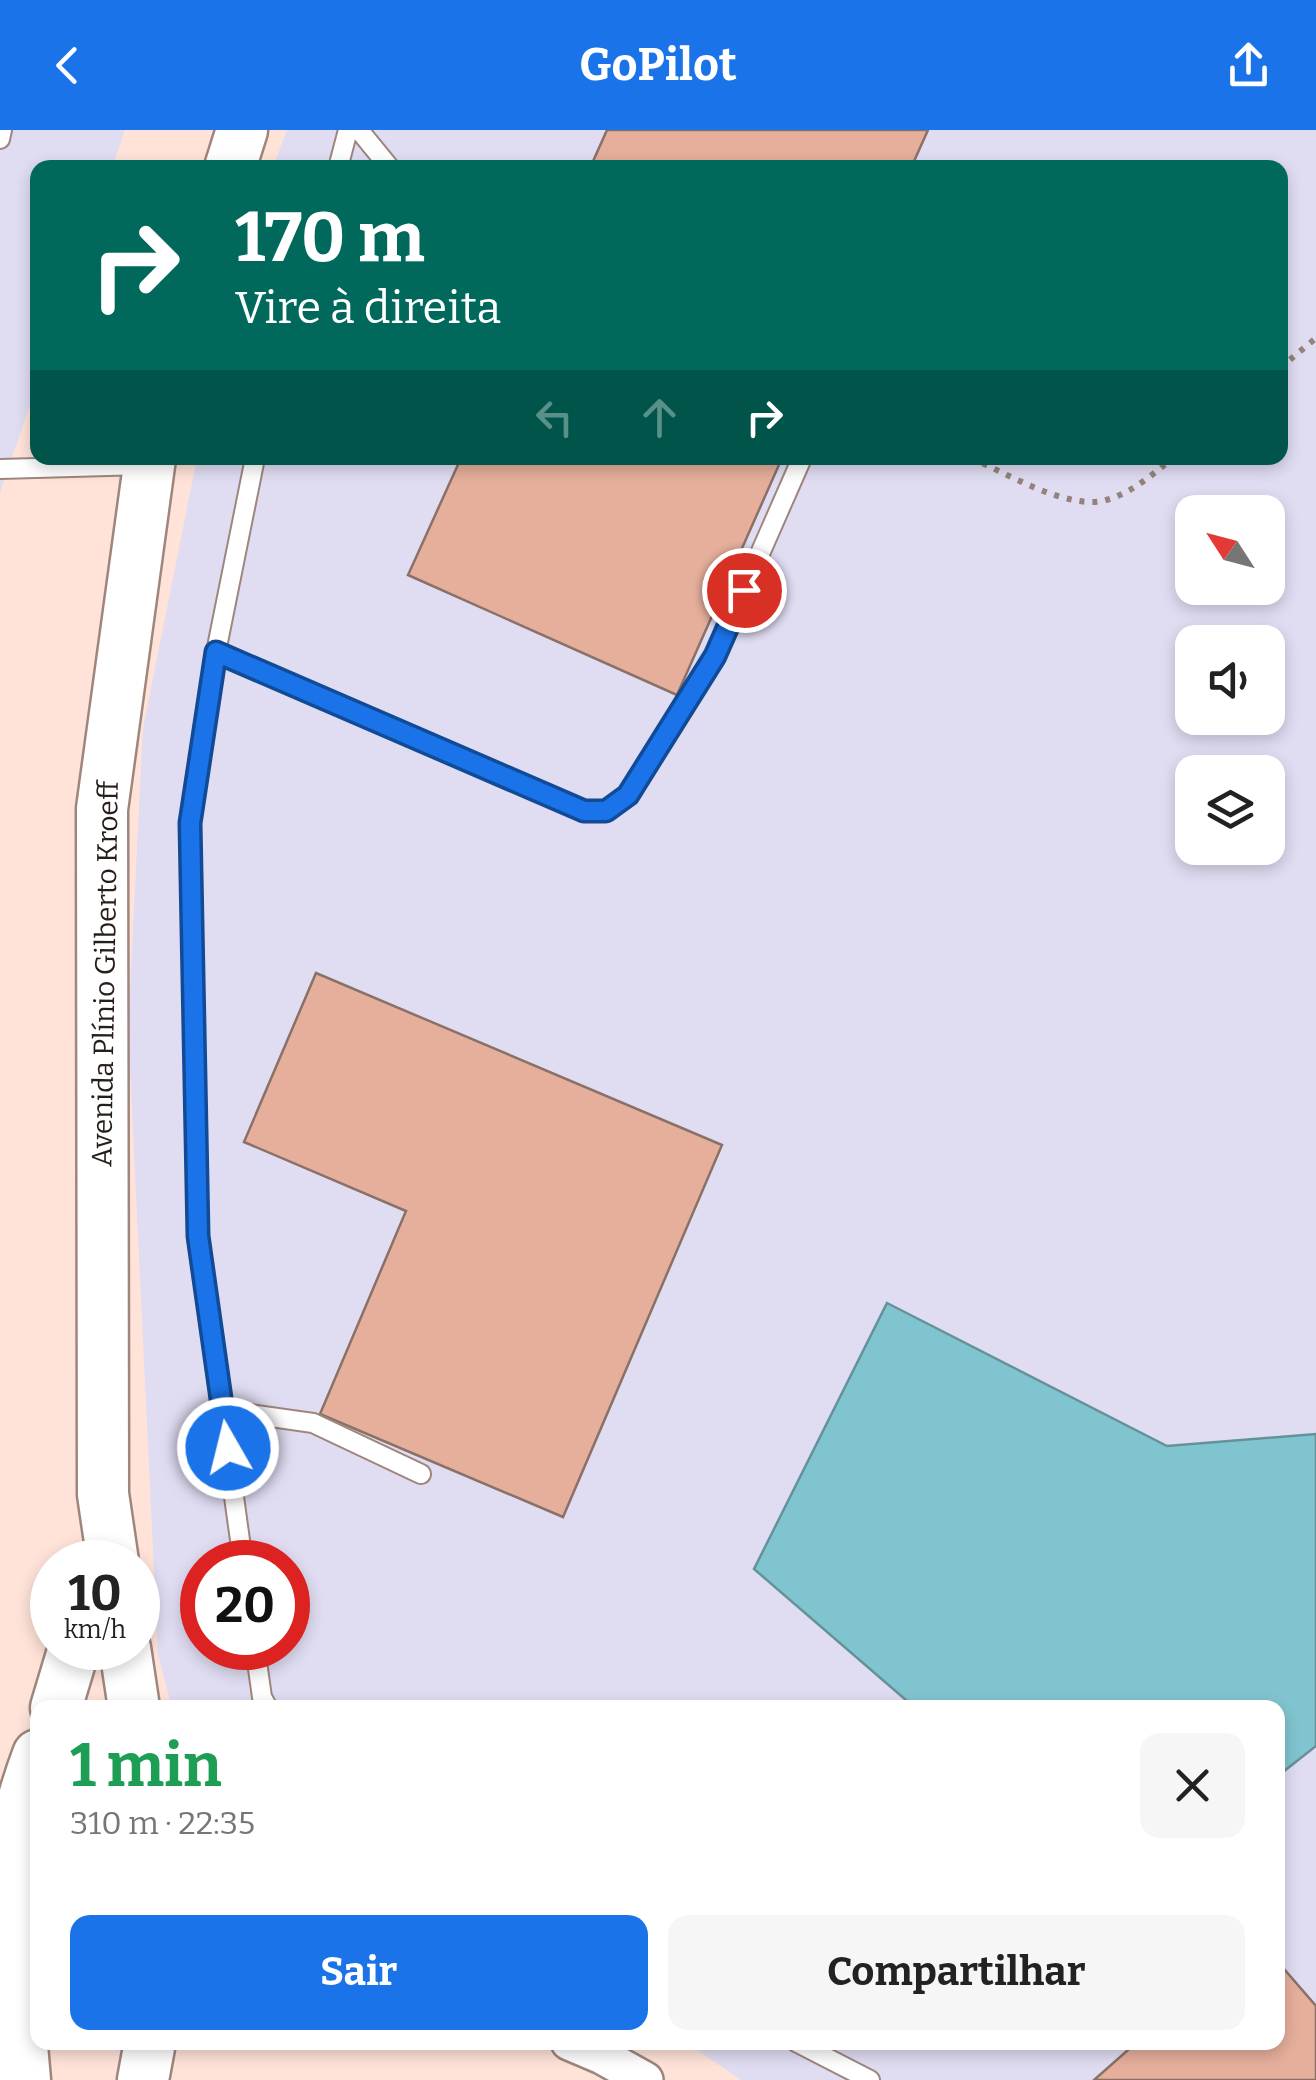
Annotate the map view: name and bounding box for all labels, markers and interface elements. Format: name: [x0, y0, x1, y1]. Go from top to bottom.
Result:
icon: back: [40, 38, 95, 93]
text: GoPilot: [579, 38, 737, 92]
icon: share: [1221, 38, 1276, 93]
text: 170 m: [235, 196, 425, 280]
icon: right: [70, 200, 200, 330]
text: Vire à direita: [235, 281, 501, 335]
icon: left: [527, 390, 582, 445]
icon: ahead: [632, 390, 687, 445]
icon: right: [737, 390, 792, 445]
north arrow: [1175, 495, 1285, 605]
map controls: [1175, 495, 1285, 865]
pin: [702, 548, 787, 633]
icon: arrive: [717, 563, 772, 618]
button: sound: [1175, 625, 1285, 735]
button: layers: [1175, 755, 1285, 865]
street label: Avenida Plínio Gilberto Kroeff: [85, 779, 125, 1167]
position arrow: [176, 1396, 280, 1500]
speed limit sign: 20: [180, 1540, 310, 1670]
text: 10: [68, 1563, 122, 1623]
text: km/h: [64, 1615, 126, 1645]
text: 1 min: [70, 1730, 222, 1802]
button: close: [1140, 1733, 1245, 1838]
text: 310 m · 22:35: [70, 1804, 255, 1842]
button: Sair: [70, 1915, 648, 2030]
button: Compartilhar: [668, 1915, 1245, 2030]

